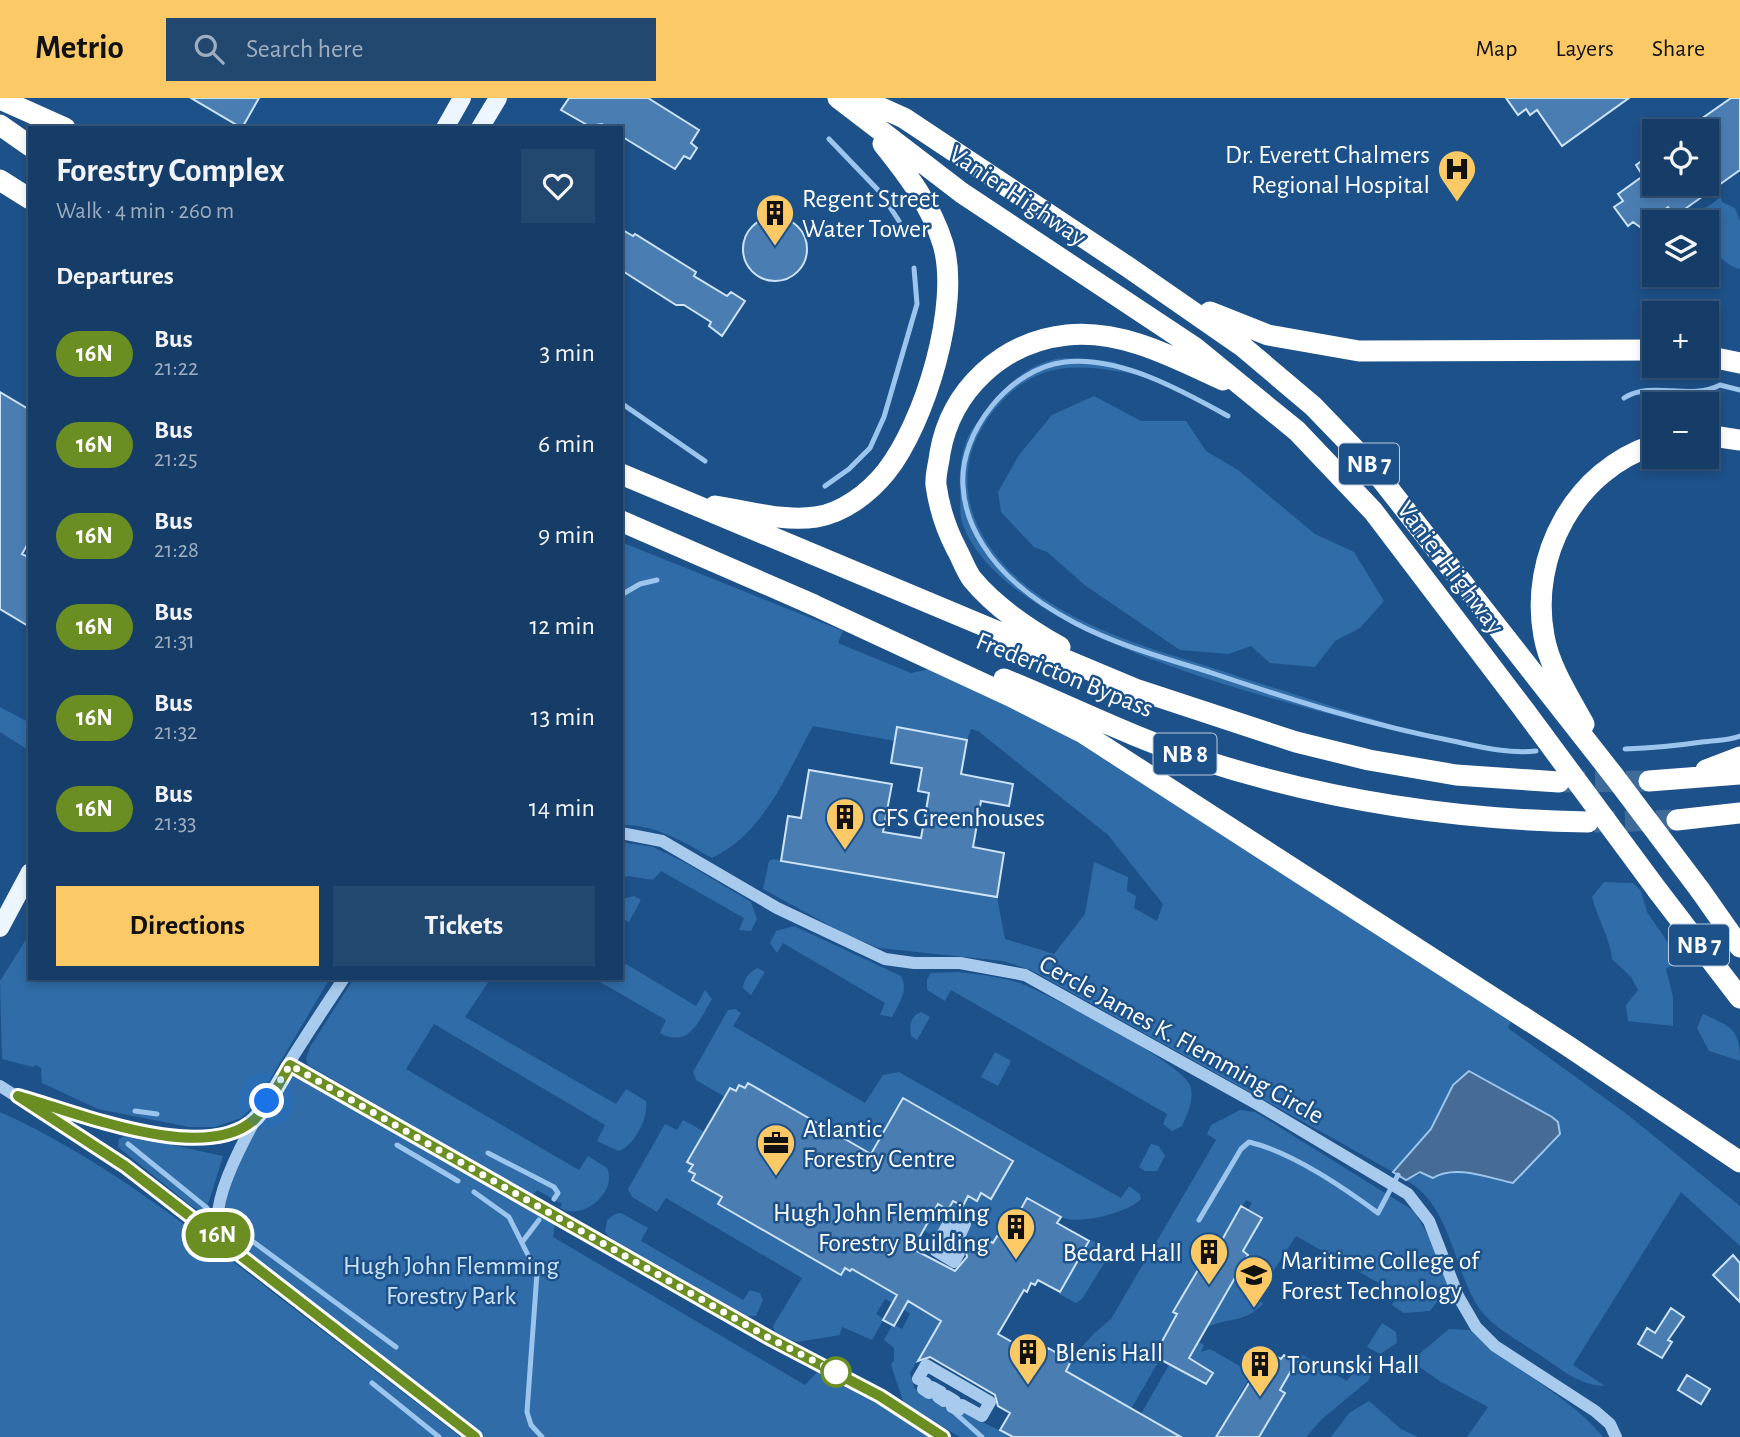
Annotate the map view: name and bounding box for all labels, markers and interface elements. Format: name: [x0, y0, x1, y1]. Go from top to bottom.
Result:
search box: [166, 18, 656, 81]
icon: search: [190, 30, 228, 68]
text: Metrio: [35, 32, 124, 65]
text: Search here: [246, 36, 363, 62]
text: Map: [1475, 37, 1517, 61]
text: Layers: [1555, 37, 1614, 61]
text: Share: [1652, 37, 1705, 61]
map controls: [1642, 119, 1719, 469]
button: locate: [1642, 119, 1719, 196]
street label: Vanier Highway: [944, 141, 1091, 251]
place label: Dr. Everett Chalmers Regional Hospital: [1225, 142, 1430, 198]
hospital icon: Dr. Everett Chalmers Regional Hospital: [1436, 148, 1478, 203]
button: heart: [521, 149, 595, 223]
text: Forestry Complex: [56, 155, 284, 188]
place label: Regent Street Water Tower: [802, 186, 939, 242]
building icon: Regent Street Water Tower: [754, 192, 796, 247]
text: Walk · 4 min · 260 m: [56, 200, 234, 223]
button: layers: [1642, 210, 1719, 287]
text: Departures: [56, 263, 174, 289]
button: +: [1642, 301, 1719, 378]
text: Bus: [154, 326, 193, 352]
text: 3 min: [539, 340, 595, 366]
text: 16N: [76, 342, 113, 366]
text: 21:22: [154, 357, 199, 380]
button: −: [1642, 392, 1719, 469]
text: Bus: [154, 417, 193, 443]
text: 6 min: [538, 431, 595, 457]
text: 16N: [76, 433, 113, 457]
road number: NB 7: [1339, 444, 1399, 484]
text: 21:25: [154, 448, 198, 471]
street label: Vanier Highway: [1392, 496, 1508, 639]
text: Bus: [154, 508, 193, 534]
text: 9 min: [538, 522, 595, 548]
text: 16N: [76, 524, 113, 548]
text: 21:28: [154, 539, 199, 562]
text: Bus: [154, 599, 193, 625]
text: 12 min: [529, 613, 595, 639]
text: 16N: [76, 615, 113, 639]
street label: Fredericton Bypass: [972, 628, 1157, 722]
text: 21:31: [154, 630, 195, 653]
text: Bus: [154, 690, 193, 716]
text: 13 min: [531, 704, 595, 730]
text: 16N: [76, 706, 113, 730]
text: 21:32: [154, 721, 198, 744]
road number: NB 8: [1154, 734, 1216, 774]
text: Bus: [154, 781, 193, 807]
text: 14 min: [529, 795, 595, 821]
building icon: CFS Greenhouses: [824, 796, 866, 851]
text: 16N: [76, 797, 113, 821]
place label: CFS Greenhouses: [872, 805, 1045, 831]
text: 21:33: [154, 812, 197, 835]
button: Directions: [56, 886, 319, 966]
button: Tickets: [333, 886, 595, 966]
road number: NB 7: [1669, 924, 1729, 966]
street label: Cercle James K. Flemming Circle: [1035, 951, 1328, 1129]
your location: [249, 1083, 284, 1118]
place label: Atlantic Forestry Centre: [803, 1116, 955, 1172]
office icon: Atlantic Forestry Centre: [755, 1122, 797, 1177]
place label: Hugh John Flemming Forestry Building: [773, 1200, 989, 1256]
building icon: Hugh John Flemming Forestry Building: [995, 1206, 1037, 1261]
line badge: 16N: [178, 1212, 258, 1258]
text: 16N: [200, 1223, 236, 1247]
building icon: Bedard Hall: [1188, 1231, 1230, 1286]
place label: Bedard Hall: [1063, 1240, 1182, 1266]
place label: Maritime College of Forest Technology: [1281, 1248, 1481, 1304]
park label: Hugh John Flemming Forestry Park: [343, 1253, 559, 1309]
school or university icon: Maritime College of Forest Technology: [1233, 1254, 1275, 1309]
building icon: Blenis Hall: [1007, 1331, 1049, 1386]
place label: Blenis Hall: [1055, 1340, 1163, 1366]
building icon: Torunski Hall: [1239, 1343, 1281, 1398]
place label: Torunski Hall: [1287, 1352, 1420, 1378]
unlabelled marker: [821, 1357, 851, 1387]

